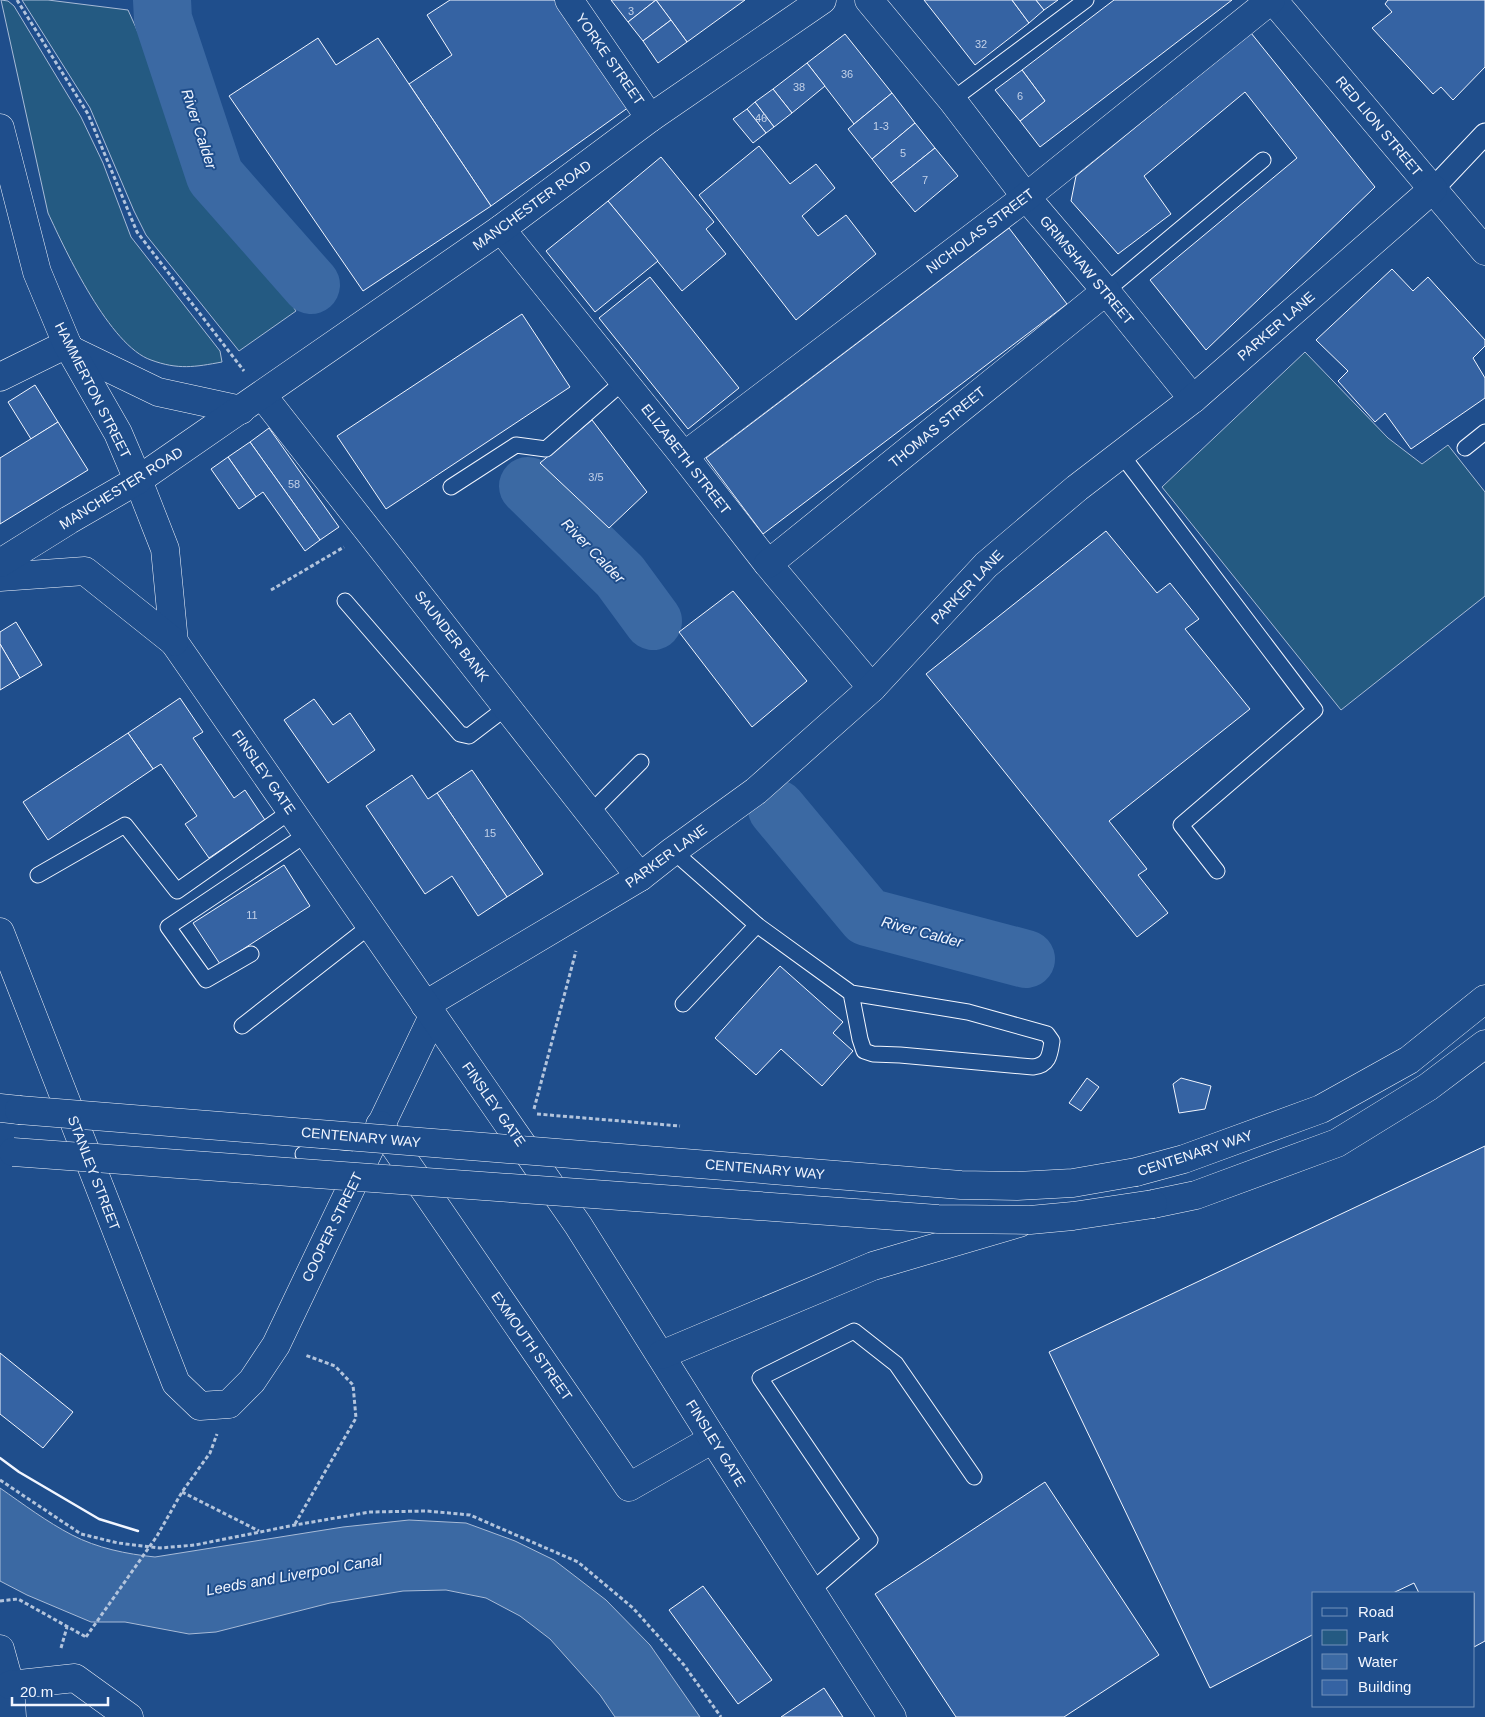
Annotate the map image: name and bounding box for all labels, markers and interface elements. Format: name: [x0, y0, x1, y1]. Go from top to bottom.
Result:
house number: 3: [628, 5, 634, 17]
street label: YORKE STREET: [572, 10, 648, 108]
house number: 32: [975, 38, 987, 50]
house number: 36: [841, 68, 853, 80]
street label: RED LION STREET: [1333, 73, 1426, 179]
house number: 38: [793, 81, 805, 93]
water label: River Calder: [179, 87, 221, 172]
house number: 6: [1017, 90, 1023, 102]
house number: 46: [755, 112, 767, 124]
house number: 1-3: [873, 120, 889, 132]
house number: 5: [900, 147, 906, 159]
street label: MANCHESTER ROAD: [470, 157, 594, 253]
house number: 7: [922, 174, 928, 186]
street label: NICHOLAS STREET: [923, 185, 1037, 277]
street label: GRIMSHAW STREET: [1037, 212, 1137, 328]
street label: PARKER LANE: [1234, 288, 1318, 364]
street label: HAMMERTON STREET: [52, 319, 134, 461]
street label: THOMAS STREET: [886, 383, 989, 471]
street label: ELIZABETH STREET: [638, 401, 734, 518]
street label: MANCHESTER ROAD: [56, 443, 186, 533]
house number: 3/5: [588, 471, 604, 483]
house number: 58: [288, 478, 300, 490]
water label: River Calder: [558, 515, 629, 587]
street label: PARKER LANE: [928, 547, 1006, 627]
street label: SAUNDER BANK: [412, 588, 493, 685]
street label: FINSLEY GATE: [229, 727, 299, 817]
street label: PARKER LANE: [622, 821, 710, 891]
house number: 15: [484, 827, 496, 839]
house number: 11: [246, 909, 258, 921]
water label: River Calder: [880, 913, 966, 951]
street label: FINSLEY GATE: [459, 1059, 529, 1149]
street label: STANLEY STREET: [65, 1113, 123, 1233]
street label: CENTENARY WAY: [300, 1124, 422, 1150]
street label: CENTENARY WAY: [1135, 1127, 1255, 1179]
street label: CENTENARY WAY: [704, 1156, 826, 1182]
street label: COOPER STREET: [299, 1169, 366, 1284]
street label: EXMOUTH STREET: [488, 1289, 576, 1404]
street label: FINSLEY GATE: [683, 1397, 749, 1489]
water label: Leeds and Liverpool Canal: [205, 1551, 384, 1598]
legend: [1312, 1592, 1475, 1707]
text: Road: [1358, 1603, 1394, 1620]
text: Park: [1358, 1628, 1389, 1645]
text: Water: [1358, 1653, 1397, 1670]
scale bar: [12, 1674, 109, 1706]
text: Building: [1358, 1678, 1411, 1695]
text: 20 m: [20, 1683, 53, 1700]

